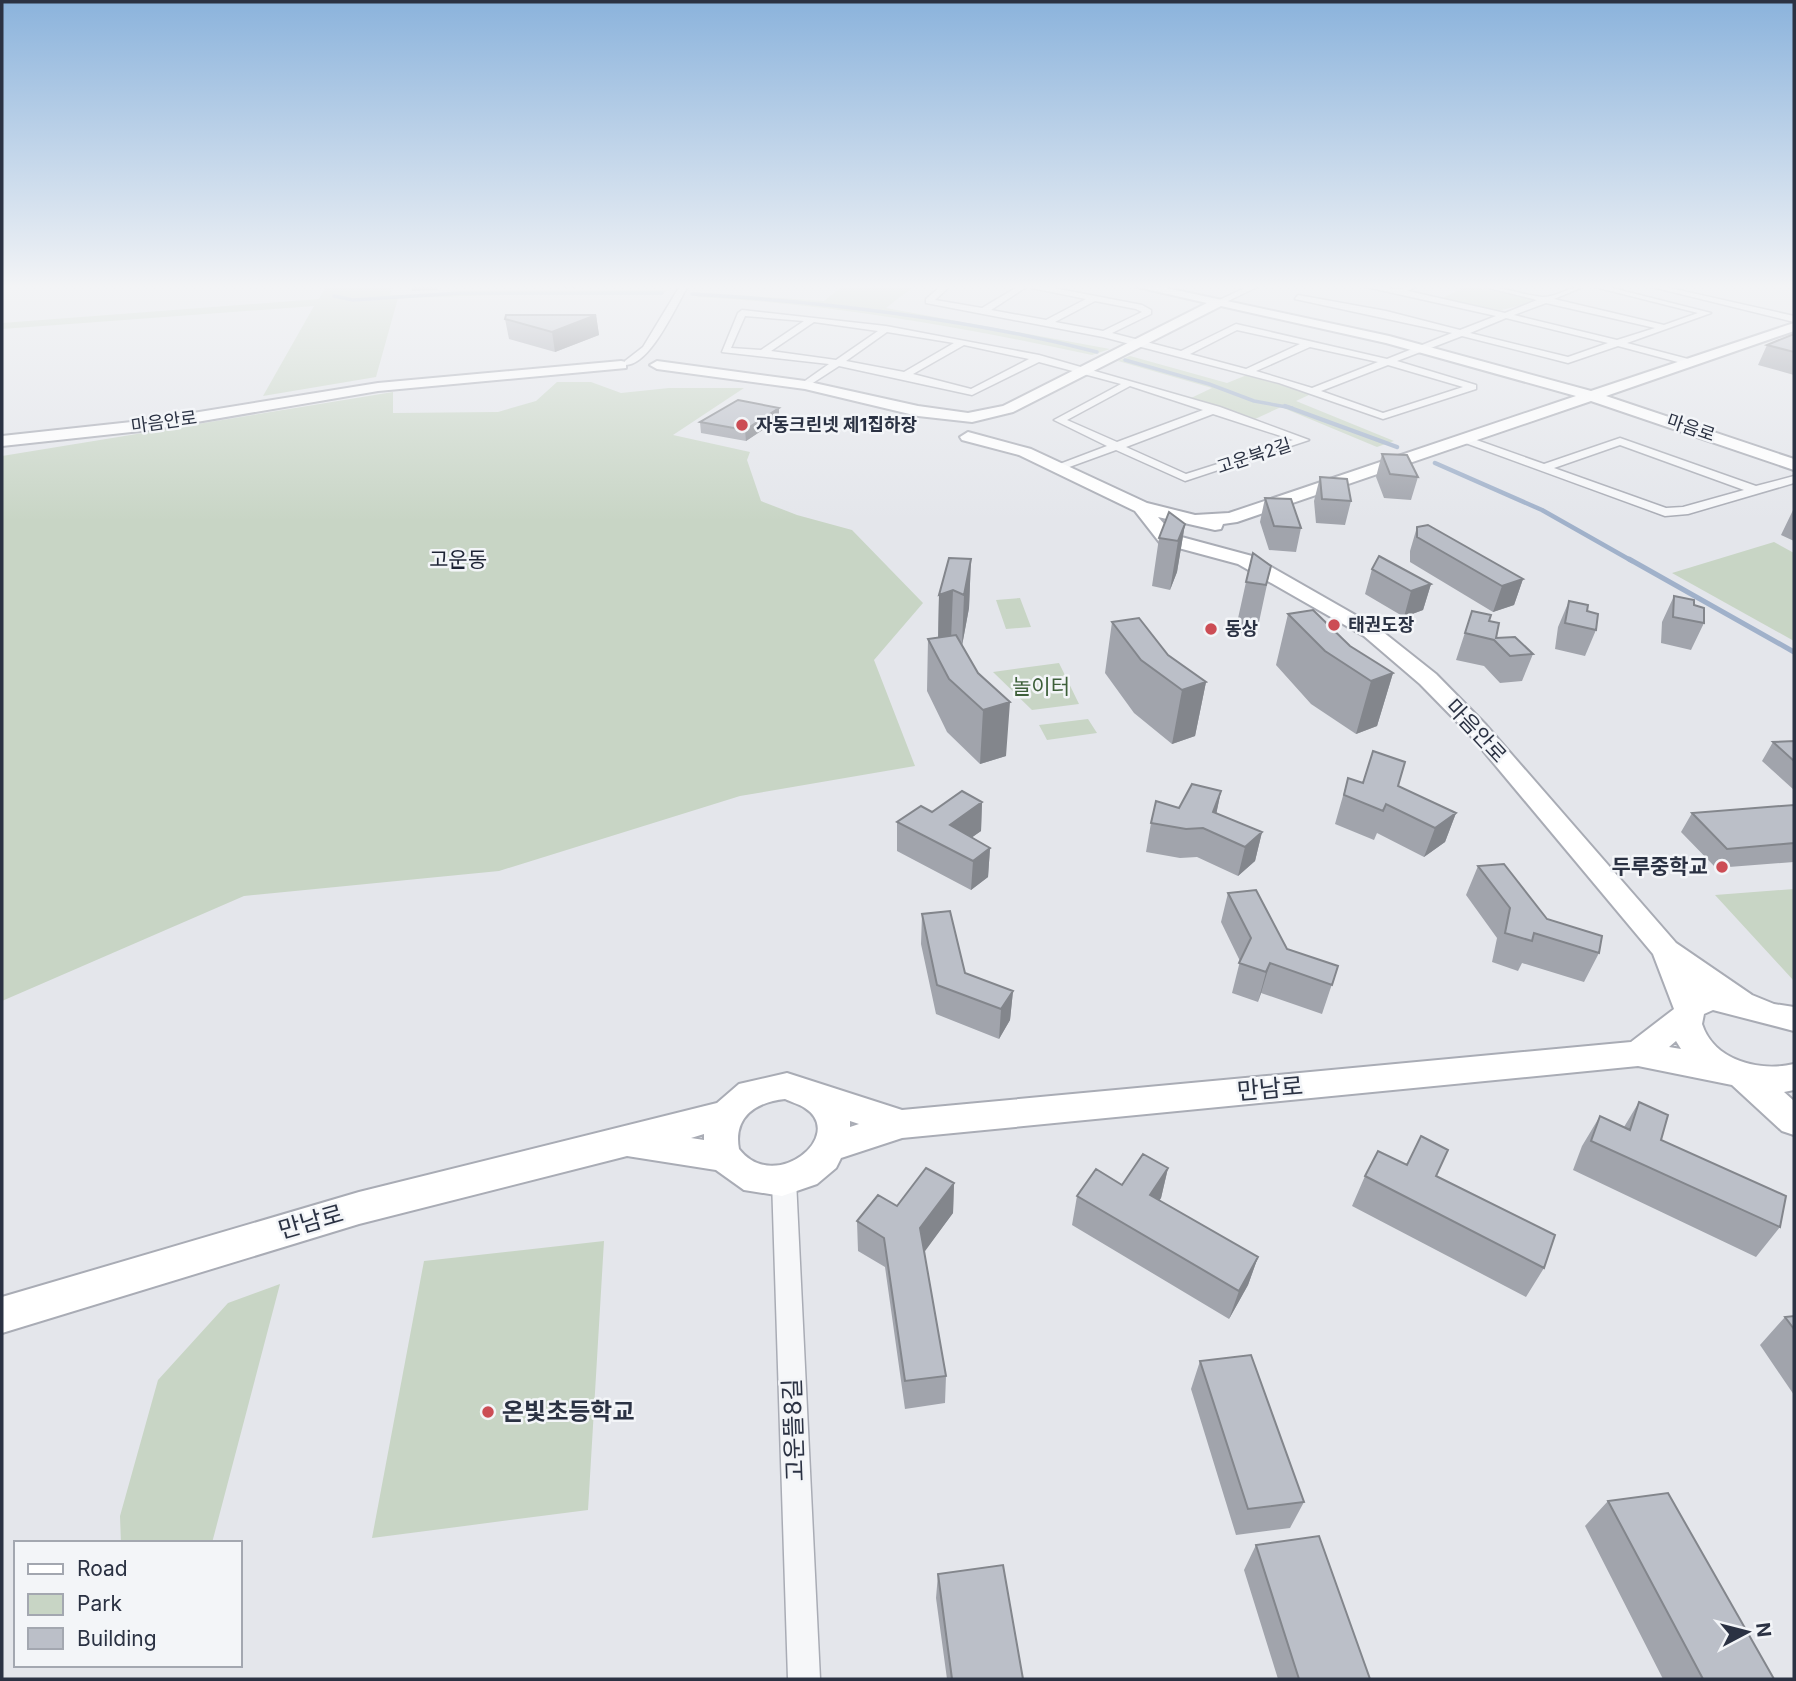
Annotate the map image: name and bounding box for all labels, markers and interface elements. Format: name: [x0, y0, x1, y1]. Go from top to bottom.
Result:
street label: 마음안로: [130, 406, 198, 437]
street label: 마음로: [1664, 410, 1718, 446]
place label: 자동크린넷 제1집하장: [756, 414, 918, 435]
marker: 자동크린넷 제1집하장: [734, 417, 750, 433]
street label: 고운북2길: [1214, 434, 1294, 477]
district label: 고운동: [429, 547, 487, 572]
place label: 태권도장: [1348, 614, 1415, 635]
marker: 태권도장: [1326, 617, 1342, 633]
place label: 동상: [1225, 618, 1259, 639]
marker: 동상: [1203, 621, 1219, 637]
park label: 놀이터: [1012, 674, 1070, 699]
street label: 마음안로: [1441, 694, 1512, 767]
place label: 두루중학교: [1611, 854, 1708, 879]
marker: 두루중학교: [1714, 859, 1730, 875]
street label: 만남로: [1236, 1071, 1304, 1106]
street label: 만남로: [275, 1198, 347, 1245]
street label: 고운뜰8길: [777, 1378, 810, 1482]
place label: 온빛초등학교: [502, 1397, 634, 1426]
marker: 온빛초등학교: [480, 1404, 496, 1420]
legend: [14, 1541, 242, 1667]
text: Road: [77, 1556, 128, 1581]
text: Park: [77, 1591, 122, 1616]
north arrow: [1712, 1597, 1782, 1667]
text: N: [1751, 1621, 1776, 1639]
text: Building: [77, 1626, 157, 1651]

